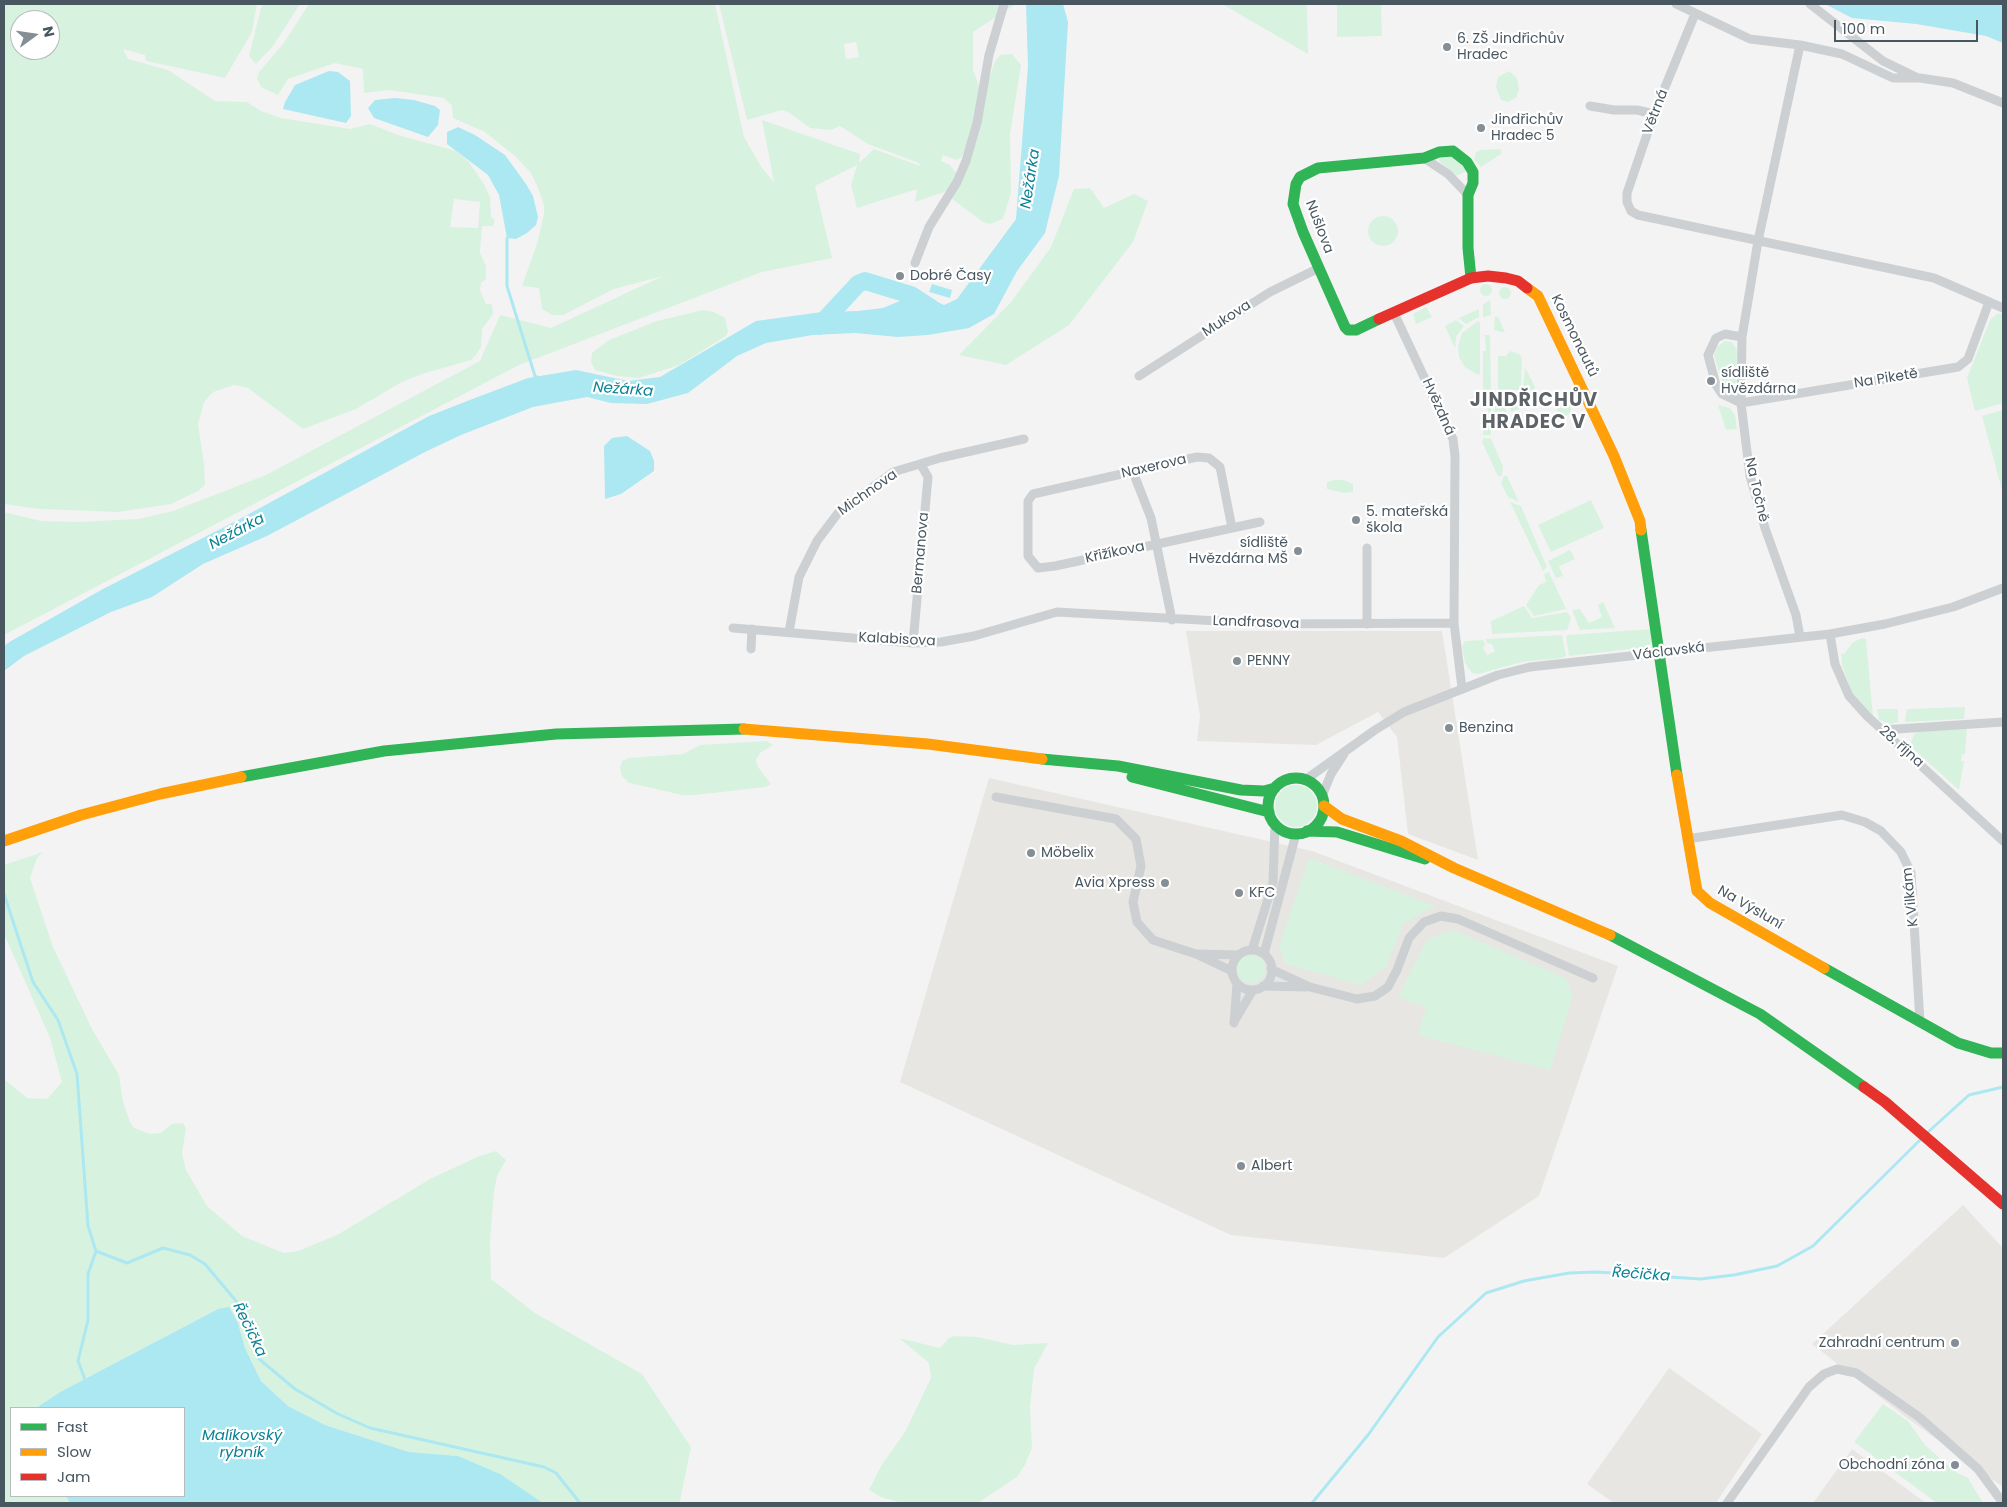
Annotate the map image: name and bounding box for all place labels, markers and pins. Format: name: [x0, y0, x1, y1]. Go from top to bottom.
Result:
place label: 6. ZŠ Jindřichův Hradec: [1457, 31, 1564, 64]
marker: 6. ZŠ Jindřichův Hradec: [1441, 41, 1453, 53]
place label: Jindřichův Hradec 5: [1491, 112, 1563, 144]
marker: Jindřichův Hradec 5: [1475, 122, 1487, 134]
place label: Dobré Časy: [910, 268, 991, 284]
marker: Dobré Časy: [894, 270, 906, 282]
place label: sídliště Hvězdárna: [1721, 365, 1796, 398]
marker: sídliště Hvězdárna: [1705, 375, 1717, 387]
place label: 5. mateřská škola: [1366, 504, 1448, 536]
marker: 5. mateřská škola: [1350, 514, 1362, 526]
place label: sídliště Hvězdárna MŠ: [1189, 535, 1288, 568]
marker: sídliště Hvězdárna MŠ: [1292, 545, 1304, 557]
place label: PENNY: [1247, 653, 1290, 669]
marker: PENNY: [1231, 655, 1243, 667]
place label: Benzina: [1459, 720, 1513, 736]
marker: Benzina: [1443, 722, 1455, 734]
place label: Möbelix: [1041, 845, 1094, 861]
marker: Möbelix: [1025, 847, 1037, 859]
place label: Avia Xpress: [1074, 875, 1155, 891]
marker: Avia Xpress: [1159, 877, 1171, 889]
place label: KFC: [1249, 885, 1275, 901]
marker: KFC: [1233, 887, 1245, 899]
place label: Albert: [1251, 1158, 1292, 1174]
marker: Albert: [1235, 1160, 1247, 1172]
place label: Zahradní centrum: [1819, 1335, 1945, 1351]
marker: Zahradní centrum: [1949, 1337, 1961, 1349]
place label: Obchodní zóna: [1839, 1457, 1945, 1473]
marker: Obchodní zóna: [1949, 1459, 1961, 1471]

